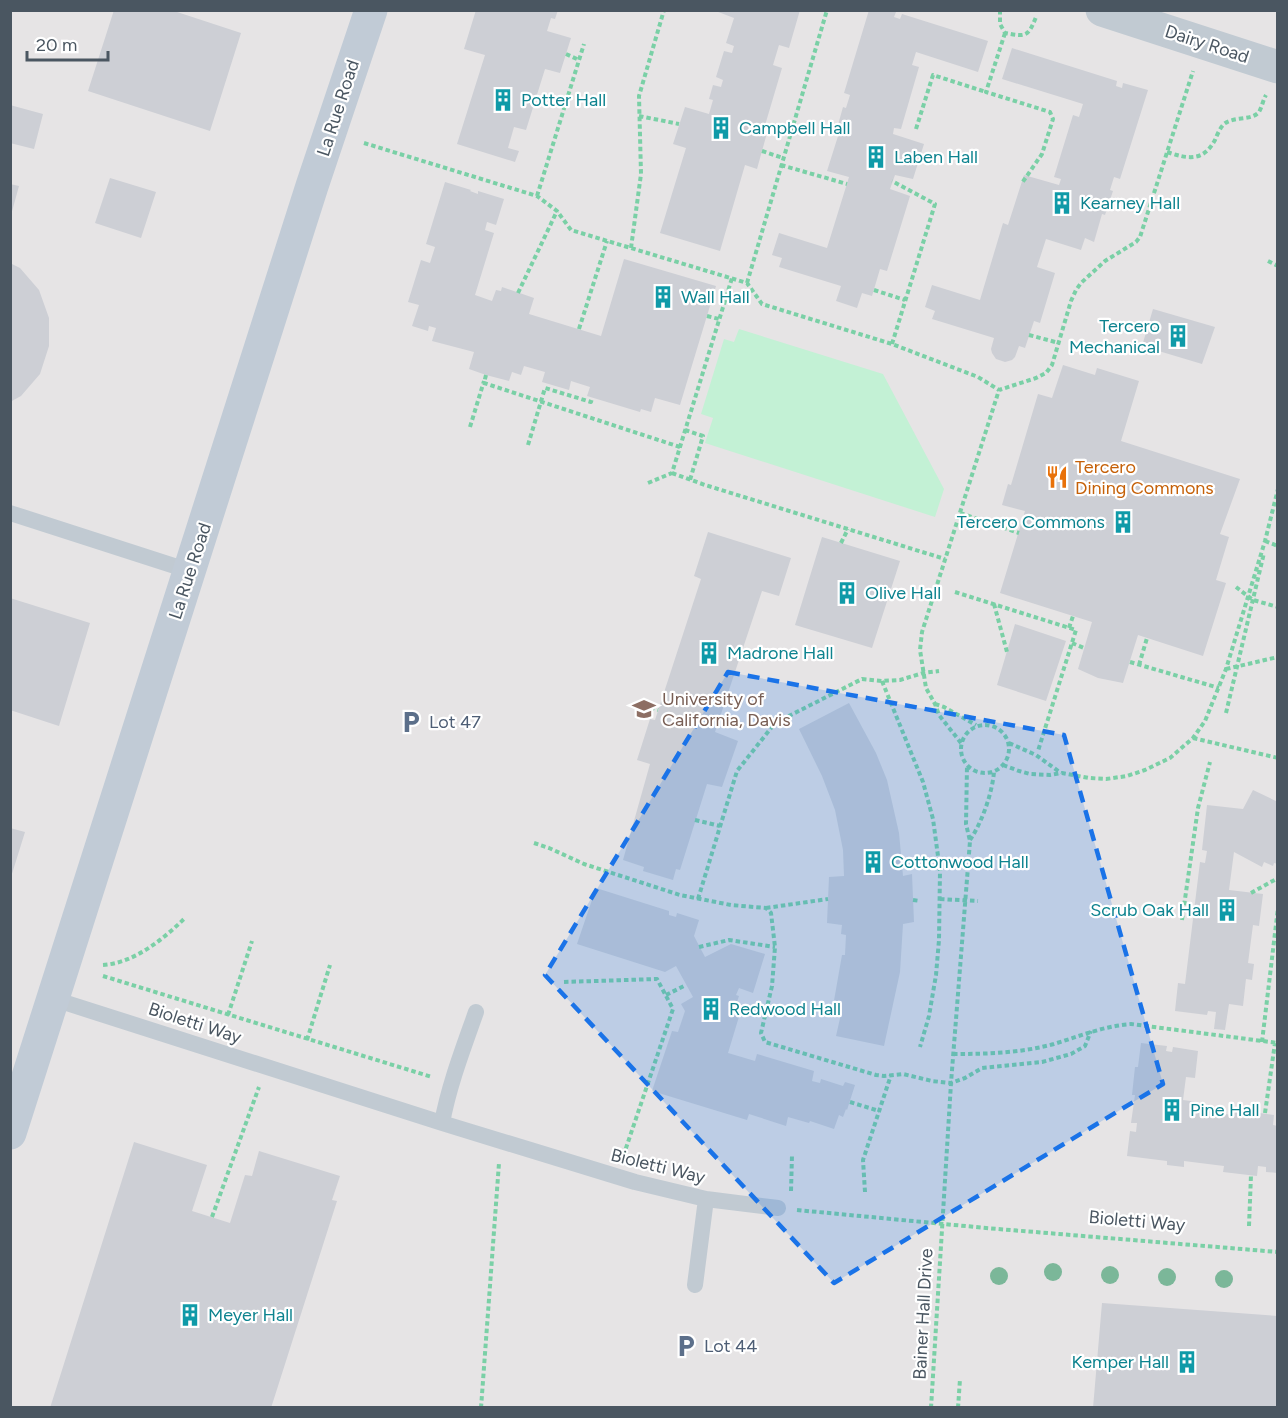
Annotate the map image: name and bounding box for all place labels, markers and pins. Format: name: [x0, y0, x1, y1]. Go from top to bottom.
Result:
building icon: Potter Hall: [490, 87, 516, 113]
place label: Potter Hall: [521, 89, 606, 111]
building icon: Campbell Hall: [708, 115, 734, 141]
place label: Campbell Hall: [739, 117, 850, 139]
building icon: Laben Hall: [863, 144, 889, 170]
place label: Laben Hall: [894, 146, 978, 168]
building icon: Kearney Hall: [1049, 190, 1075, 216]
place label: Kearney Hall: [1080, 192, 1180, 214]
building icon: Wall Hall: [650, 284, 676, 310]
place label: Wall Hall: [681, 286, 750, 308]
place label: Tercero Mechanical: [1069, 315, 1160, 358]
building icon: Tercero Mechanical: [1165, 323, 1191, 349]
place label: Tercero Dining Commons: [1075, 456, 1214, 499]
restaurant icon: Tercero Dining Commons: [1044, 464, 1070, 490]
building icon: Tercero Commons: [1110, 509, 1136, 535]
place label: Tercero Commons: [957, 511, 1105, 533]
building icon: Olive Hall: [834, 580, 860, 606]
place label: Olive Hall: [865, 582, 941, 604]
building icon: Madrone Hall: [696, 640, 722, 666]
place label: Madrone Hall: [727, 642, 833, 664]
place label: University of California, Davis: [662, 688, 791, 731]
school or university icon: University of California, Davis: [631, 696, 657, 722]
parking icon: Lot 47: [398, 709, 424, 735]
place label: Lot 47: [429, 711, 481, 733]
building icon: Cottonwood Hall: [860, 849, 886, 875]
place label: Cottonwood Hall: [891, 851, 1029, 873]
building icon: Scrub Oak Hall: [1214, 897, 1240, 923]
place label: Scrub Oak Hall: [1090, 899, 1209, 921]
building icon: Redwood Hall: [698, 996, 724, 1022]
place label: Redwood Hall: [729, 998, 841, 1020]
building icon: Pine Hall: [1159, 1097, 1185, 1123]
place label: Pine Hall: [1190, 1099, 1260, 1121]
building icon: Meyer Hall: [177, 1302, 203, 1328]
place label: Meyer Hall: [208, 1304, 293, 1326]
parking icon: Lot 44: [673, 1333, 699, 1359]
place label: Lot 44: [704, 1335, 757, 1357]
building icon: Kemper Hall: [1174, 1349, 1200, 1375]
place label: Kemper Hall: [1071, 1351, 1169, 1373]

